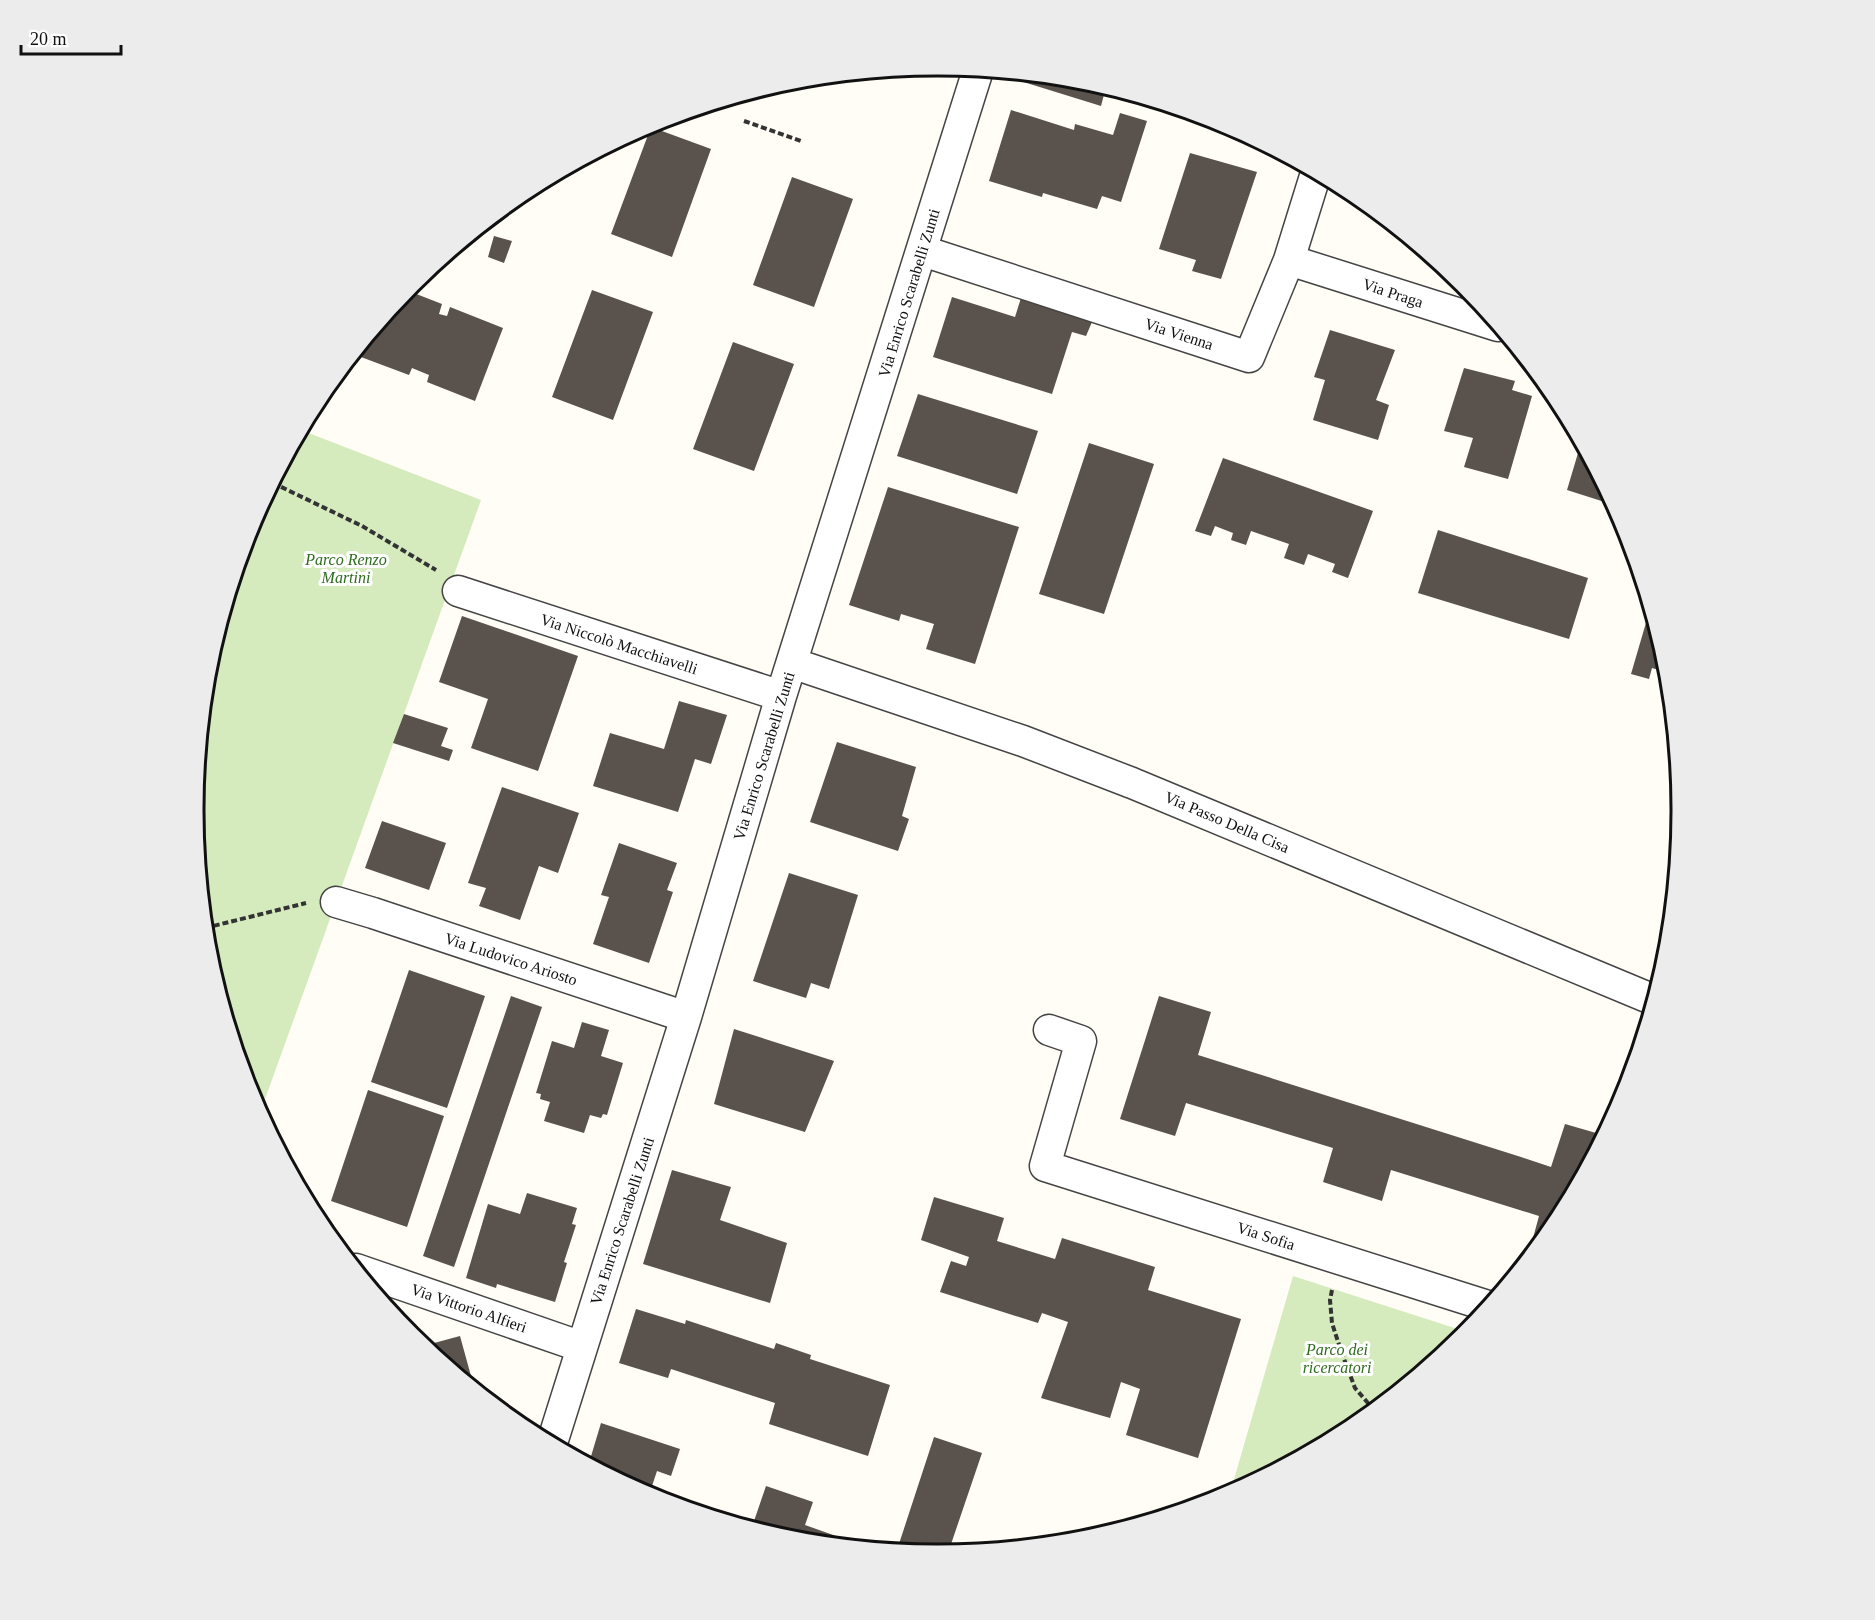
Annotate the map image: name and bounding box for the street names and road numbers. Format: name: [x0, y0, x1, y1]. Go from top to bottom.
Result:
street label: Via Enrico Scarabelli Zunti: [875, 206, 943, 379]
street label: Via Praga: [1360, 275, 1425, 312]
street label: Via Vienna: [1143, 315, 1215, 353]
street label: Via Niccolò Macchiavelli: [538, 611, 700, 678]
street label: Via Enrico Scarabelli Zunti: [730, 669, 798, 842]
street label: Via Passo Della Cisa: [1162, 788, 1292, 856]
street label: Via Ludovico Ariosto: [442, 930, 580, 988]
street label: Via Enrico Scarabelli Zunti: [587, 1134, 657, 1307]
street label: Via Sofia: [1235, 1219, 1297, 1253]
street label: Via Vittorio Alfieri: [409, 1280, 530, 1336]

